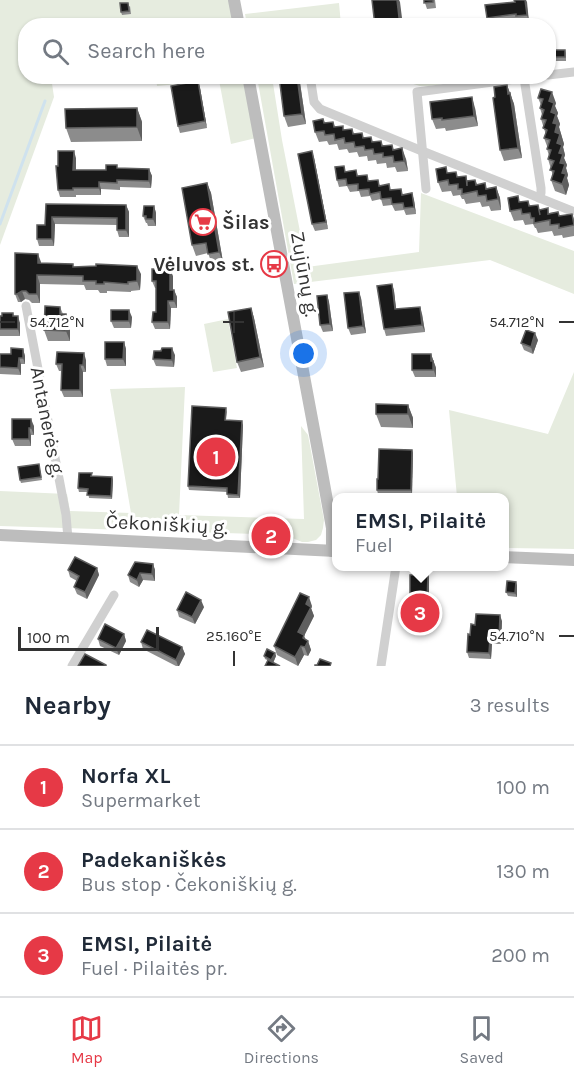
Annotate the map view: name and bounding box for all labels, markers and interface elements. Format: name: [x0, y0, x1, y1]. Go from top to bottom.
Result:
search box: [18, 18, 556, 84]
icon: search: [39, 35, 72, 68]
text: Search here: [87, 38, 205, 64]
supermarket icon: Šilas: [188, 207, 218, 237]
place label: Šilas: [222, 209, 270, 234]
street label: Zujūnų g.: [286, 230, 323, 318]
bus stop icon: Vėluvos st.: [259, 249, 289, 279]
place label: Vėluvos st.: [153, 253, 254, 276]
text: 54.712°N: [29, 313, 85, 331]
text: 54.712°N: [489, 313, 545, 331]
your location: [289, 339, 318, 368]
street label: Antanerės g.: [26, 365, 69, 479]
pin: 1: [196, 434, 236, 480]
popup: [332, 493, 509, 571]
text: EMSI, Pilaitė: [355, 508, 486, 534]
street label: Čekoniškių g.: [105, 509, 229, 539]
pin: 2: [252, 514, 290, 558]
text: Fuel: [355, 534, 393, 557]
pin: 3: [400, 590, 440, 636]
scale bar: [18, 624, 159, 652]
text: 25.160°E: [206, 627, 262, 645]
text: 54.710°N: [489, 627, 545, 645]
text: 100 m: [27, 628, 70, 647]
text: Nearby: [24, 690, 111, 721]
text: 3 results: [470, 694, 550, 717]
text: Norfa XL: [81, 763, 170, 789]
text: 1: [40, 776, 47, 799]
text: 100 m: [496, 776, 550, 799]
text: Supermarket: [81, 789, 200, 812]
text: Padekaniškės: [81, 847, 227, 873]
text: 2: [37, 860, 50, 883]
text: 130 m: [496, 860, 550, 883]
text: Bus stop · Čekoniškių g.: [81, 873, 297, 896]
text: EMSI, Pilaitė: [81, 931, 212, 957]
text: 3: [37, 944, 50, 967]
text: 200 m: [491, 944, 550, 967]
text: Fuel · Pilaitės pr.: [81, 957, 227, 980]
tab: Map: [70, 1012, 103, 1067]
tab: Directions: [244, 1012, 319, 1067]
tab: Saved: [460, 1012, 504, 1067]

